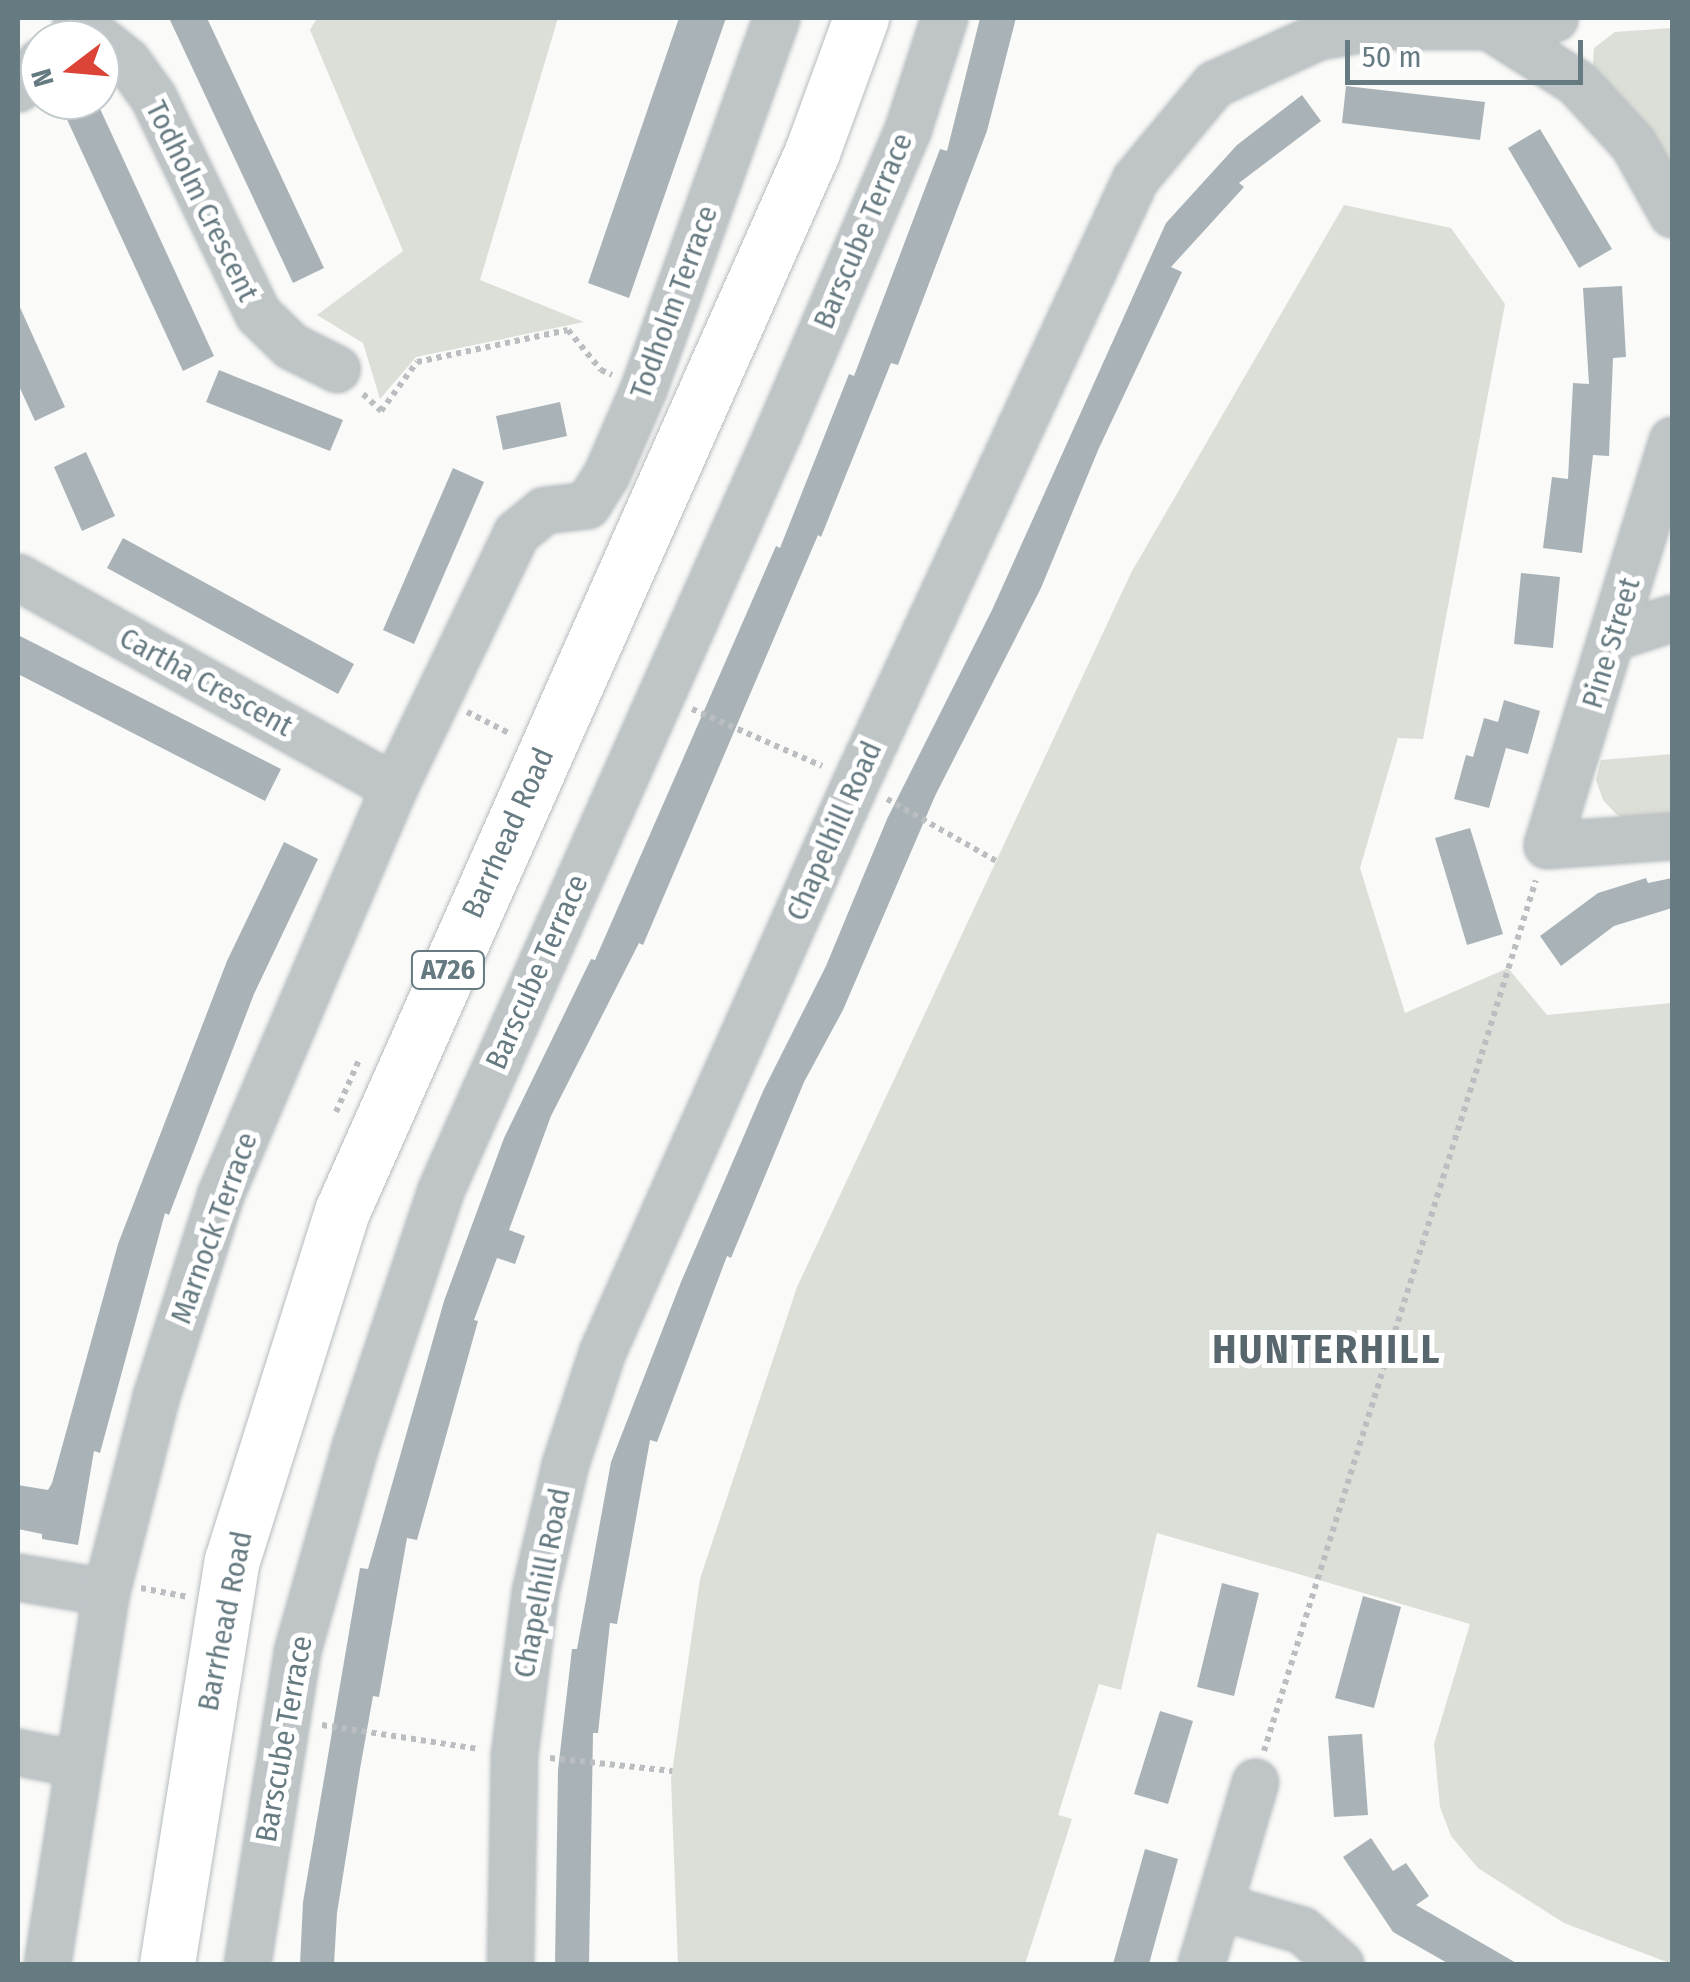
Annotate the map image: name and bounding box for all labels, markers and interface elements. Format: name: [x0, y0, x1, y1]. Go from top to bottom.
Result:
north arrow: [20, 20, 120, 120]
scale bar: [1350, 20, 1588, 82]
text: 50 m: [1362, 39, 1422, 75]
text: N: [24, 65, 61, 90]
street label: Todholm Crescent: [138, 95, 266, 307]
street label: Barscube Terrace: [806, 128, 920, 334]
street label: Todholm Terrace: [622, 201, 726, 403]
street label: Pine Street: [1574, 573, 1648, 713]
street label: Cartha Crescent: [113, 620, 299, 744]
street label: Chapelhill Road: [778, 736, 890, 926]
street label: Barrhead Road: [454, 742, 562, 924]
street label: Barscube Terrace: [478, 869, 596, 1075]
road number: A726: [410, 947, 486, 993]
street label: Marnock Terrace: [163, 1127, 265, 1329]
district label: HUNTERHILL: [1212, 1326, 1442, 1374]
street label: Chapelhill Road: [506, 1485, 578, 1681]
street label: Barrhead Road: [190, 1528, 260, 1714]
street label: Barscube Terrace: [248, 1633, 320, 1845]

